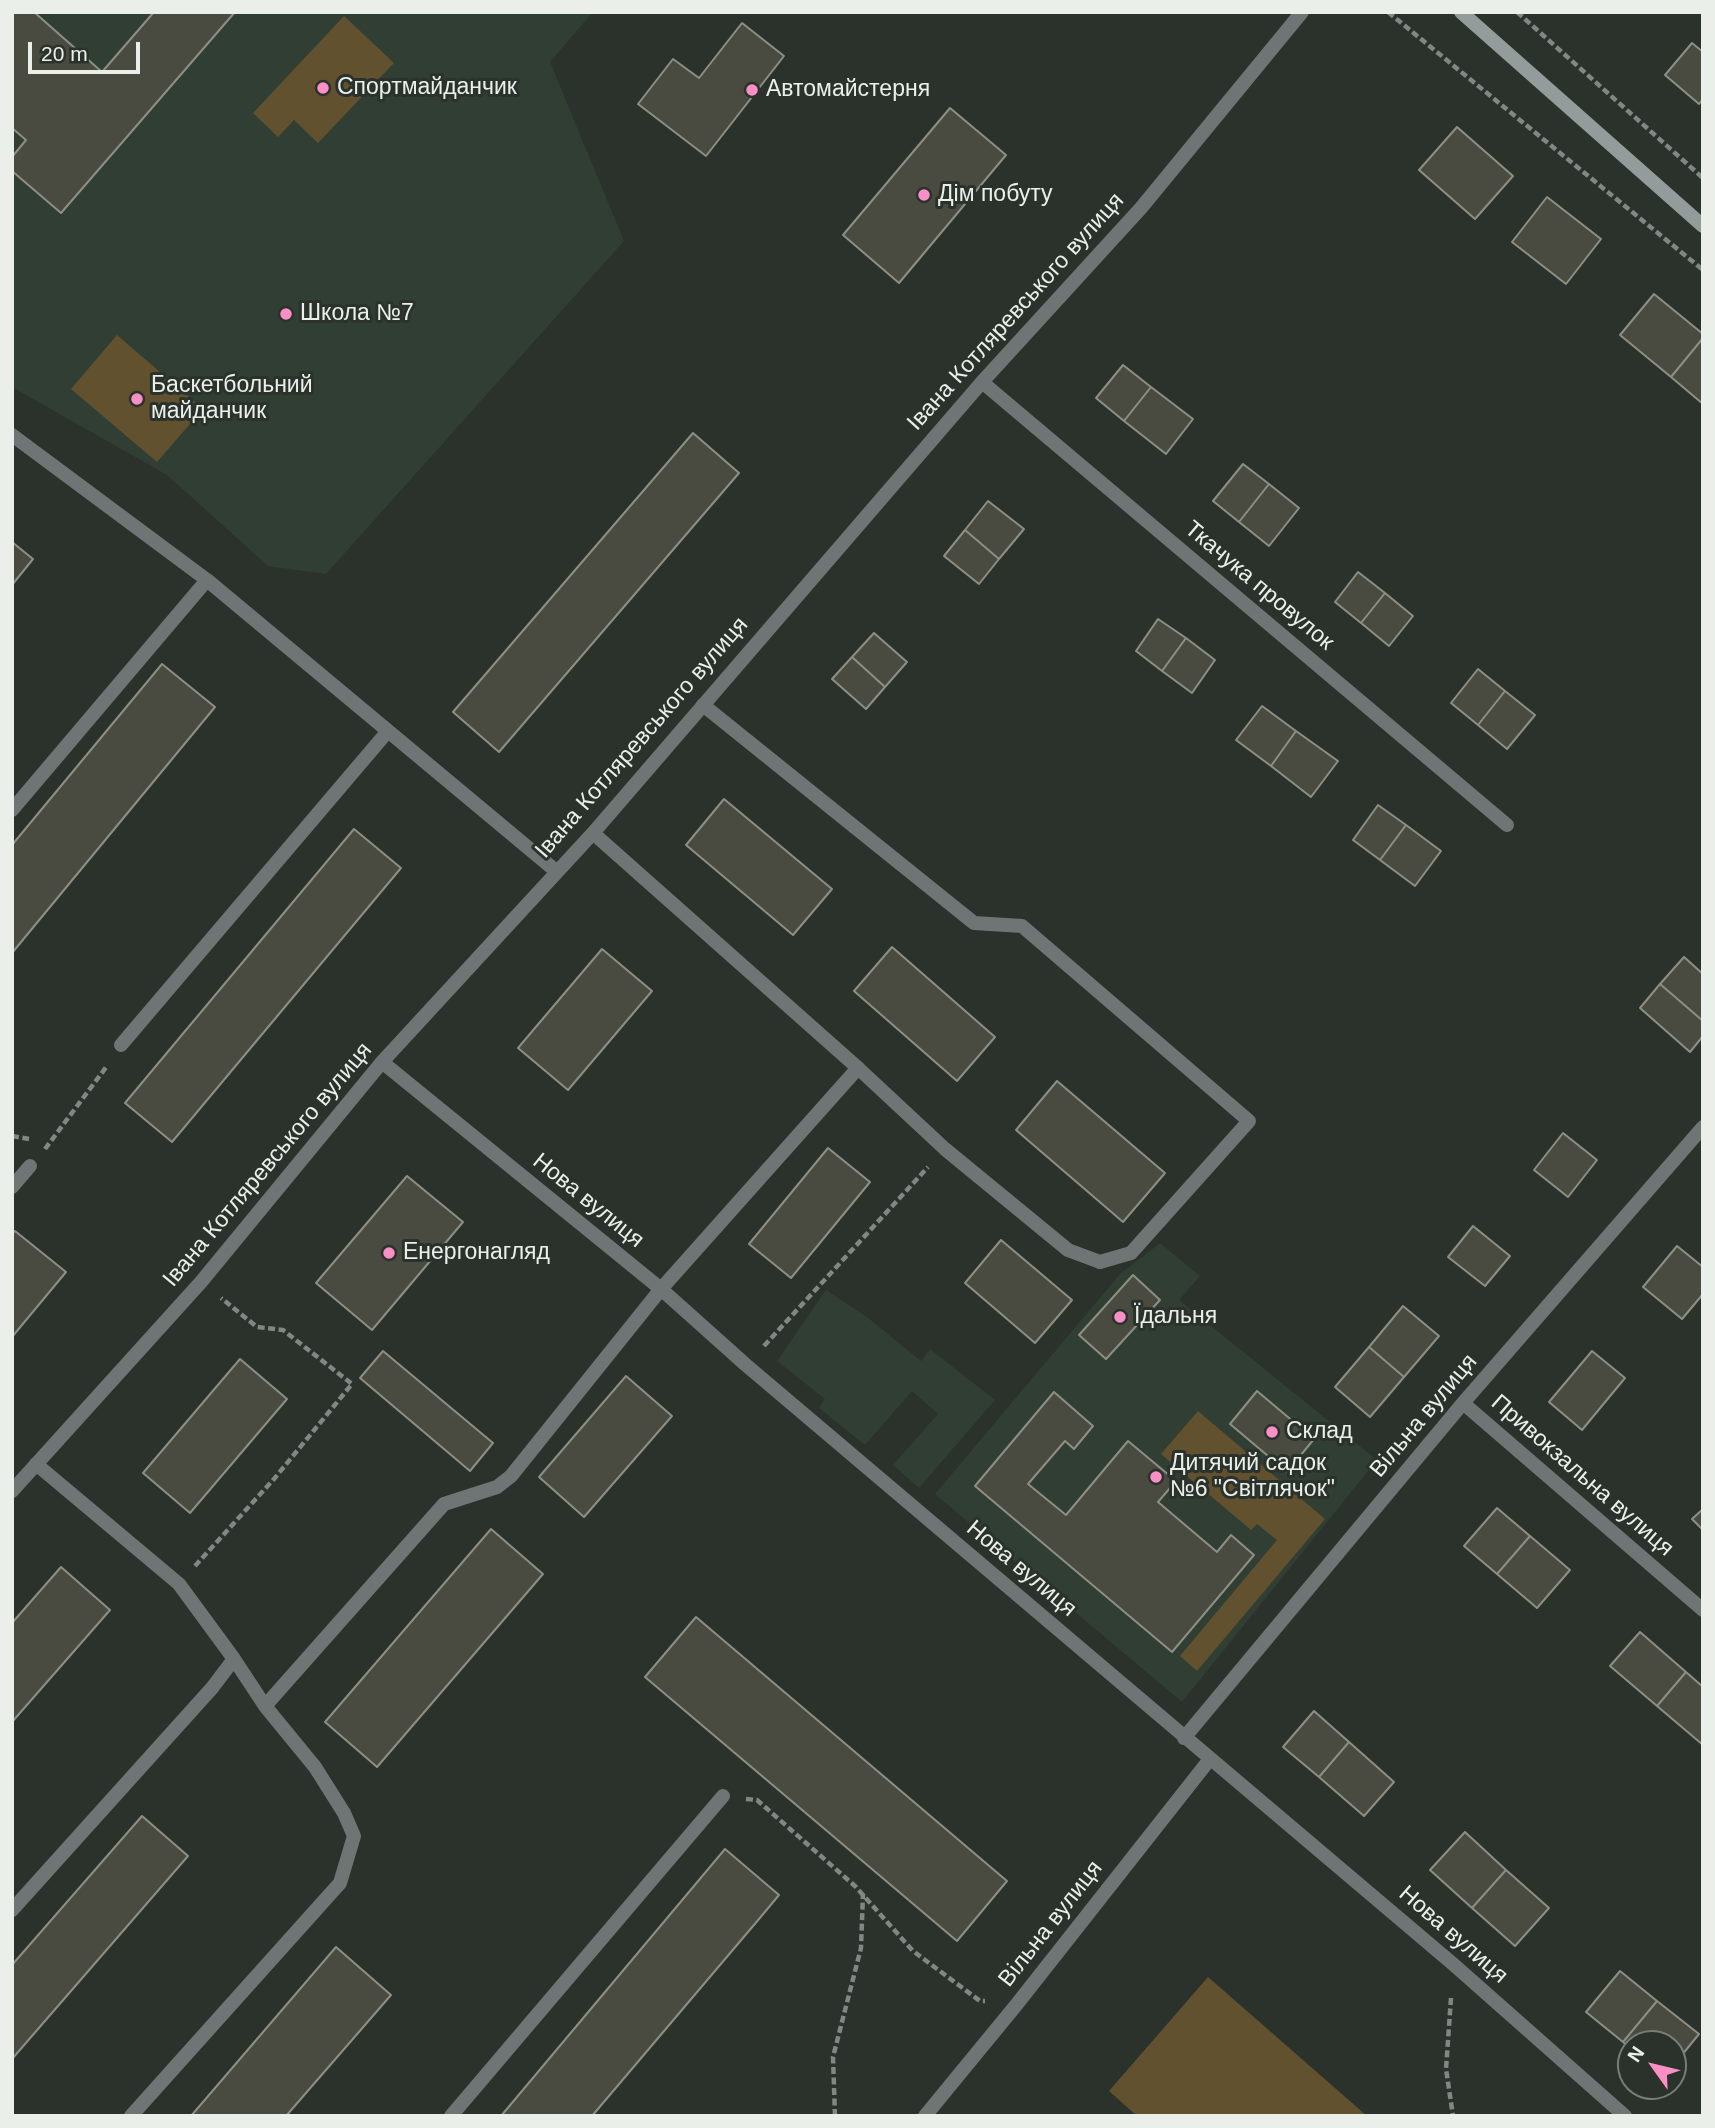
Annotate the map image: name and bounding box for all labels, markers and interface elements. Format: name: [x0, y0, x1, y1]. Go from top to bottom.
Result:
scale bar: [32, 28, 144, 72]
text: 20 m: [41, 42, 88, 65]
place label: Спортмайданчик: [337, 74, 517, 102]
place label: Автомайстерня: [766, 76, 930, 104]
marker: Спортмайданчик: [315, 80, 331, 96]
marker: Автомайстерня: [744, 82, 760, 98]
place label: Дім побуту: [938, 181, 1053, 209]
street label: Івана Котляревського вулиця: [902, 187, 1130, 437]
marker: Дім побуту: [916, 187, 932, 203]
place label: Школа №7: [300, 300, 414, 328]
marker: Школа №7: [278, 306, 294, 322]
place label: Баскетбольний майданчик: [151, 372, 313, 426]
marker: Баскетбольний майданчик: [129, 391, 145, 407]
street label: Ткачука провулок: [1179, 516, 1339, 656]
street label: Івана Котляревського вулиця: [530, 612, 754, 864]
street label: Івана Котляревського вулиця: [158, 1037, 378, 1293]
street label: Нова вулиця: [527, 1148, 649, 1254]
place label: Енергонагляд: [403, 1239, 550, 1267]
marker: Енергонагляд: [381, 1245, 397, 1261]
place label: Їдальня: [1134, 1303, 1217, 1331]
marker: Їдальня: [1112, 1309, 1128, 1325]
street label: Вільна вулиця: [1364, 1349, 1484, 1483]
street label: Привокзальна вулиця: [1485, 1389, 1679, 1563]
place label: Склад: [1286, 1418, 1353, 1446]
marker: Склад: [1264, 1424, 1280, 1440]
place label: Дитячий садок №6 "Світлячок": [1170, 1450, 1335, 1504]
marker: Дитячий садок №6 "Світлячок": [1148, 1469, 1164, 1485]
street label: Нова вулиця: [960, 1515, 1082, 1623]
street label: Вільна вулиця: [993, 1855, 1109, 1993]
street label: Нова вулиця: [1393, 1880, 1513, 1990]
north arrow: [1617, 2030, 1687, 2100]
text: N: [1623, 2043, 1648, 2066]

